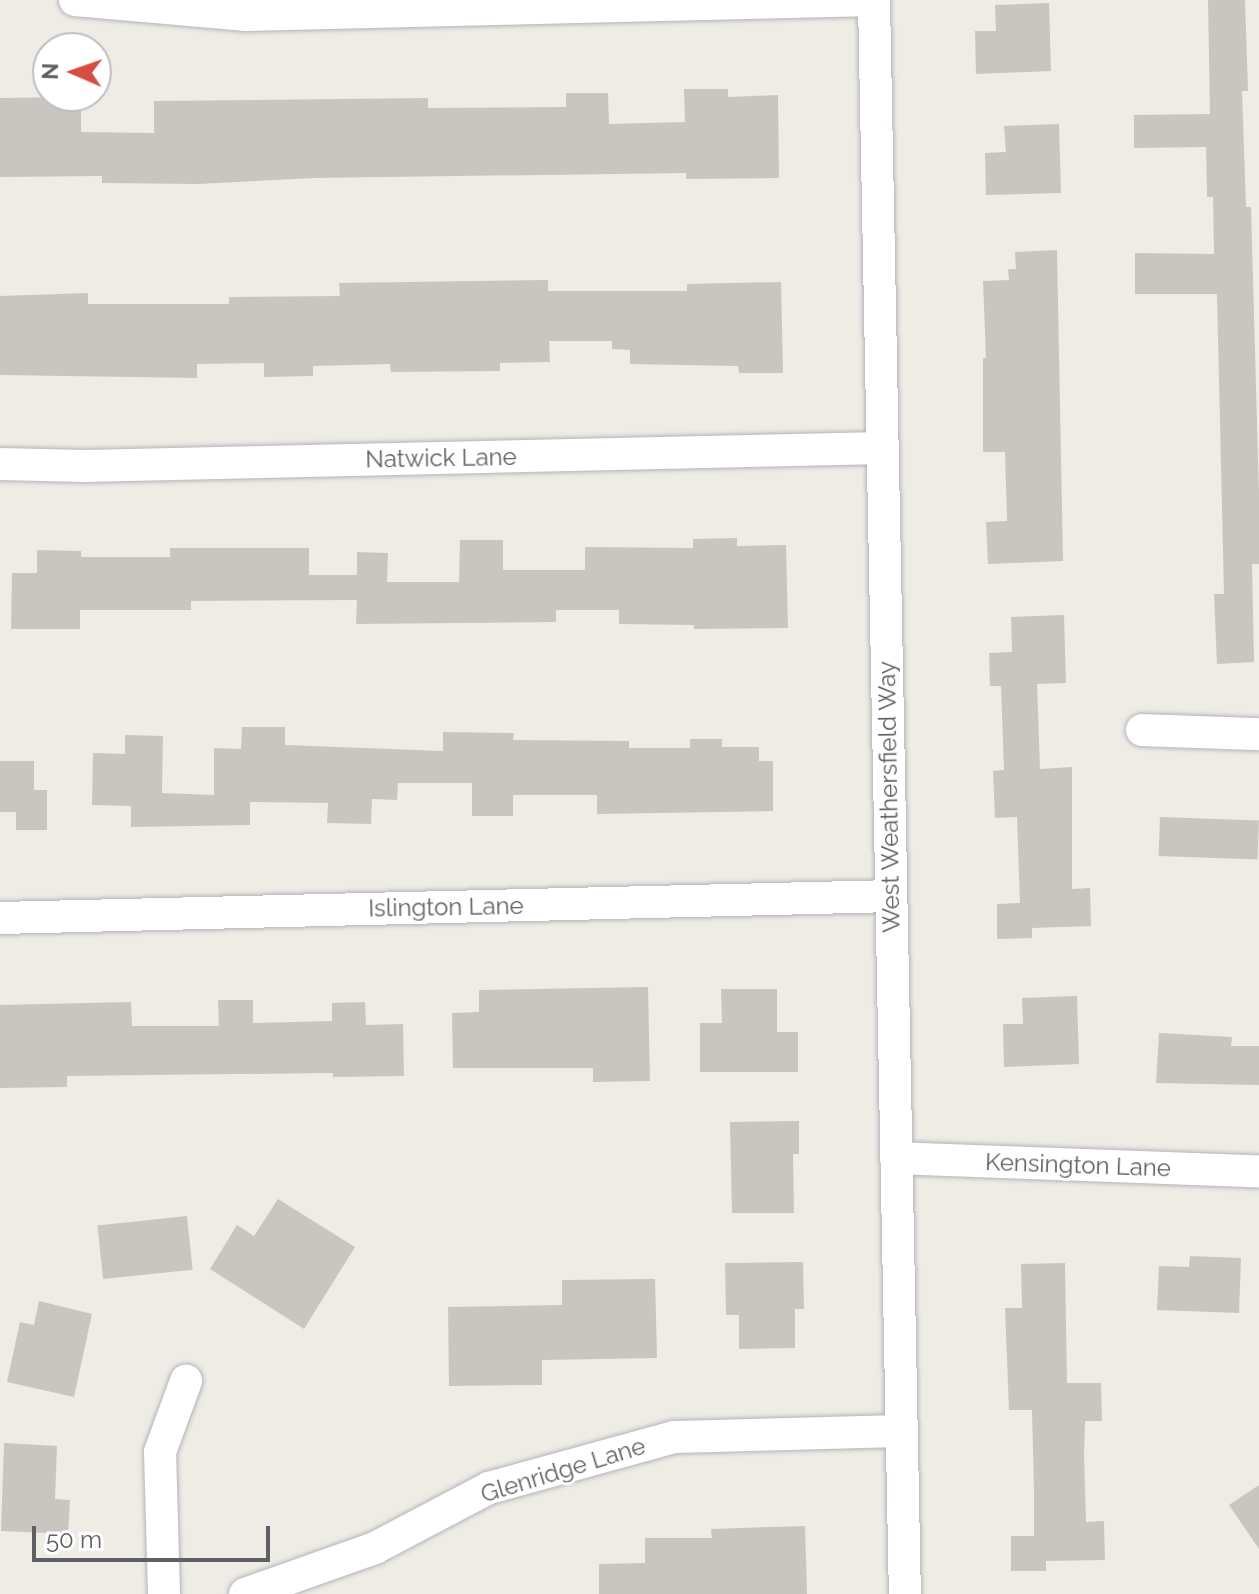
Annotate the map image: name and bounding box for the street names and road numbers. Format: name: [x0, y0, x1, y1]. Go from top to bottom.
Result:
street label: Natwick Lane: [365, 442, 517, 474]
street label: West Weathersfield Way: [872, 660, 906, 934]
street label: Islington Lane: [368, 891, 524, 923]
street label: Kensington Lane: [985, 1147, 1171, 1183]
street label: Glenridge Lane: [477, 1431, 649, 1509]

